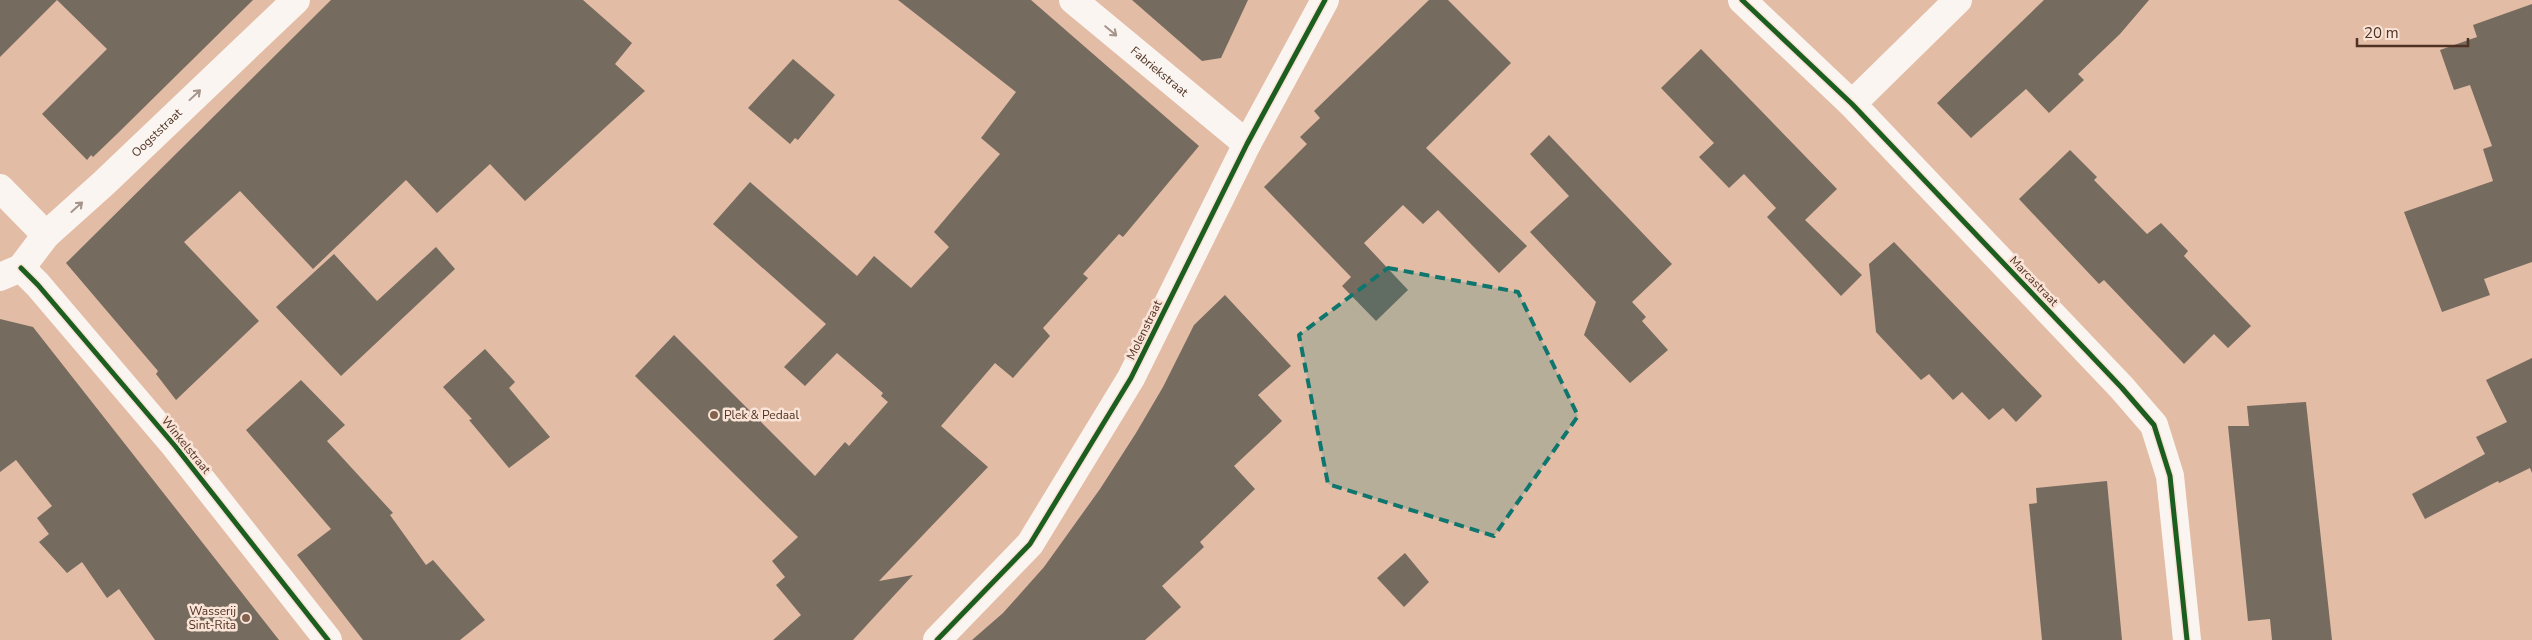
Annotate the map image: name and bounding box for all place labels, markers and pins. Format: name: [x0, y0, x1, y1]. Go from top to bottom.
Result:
place label: Plek & Pedaal: [724, 407, 799, 423]
marker: Plek & Pedaal: [708, 409, 720, 421]
place label: Wasserij Sint-Rita: [188, 603, 236, 633]
marker: Wasserij Sint-Rita: [240, 612, 252, 624]

